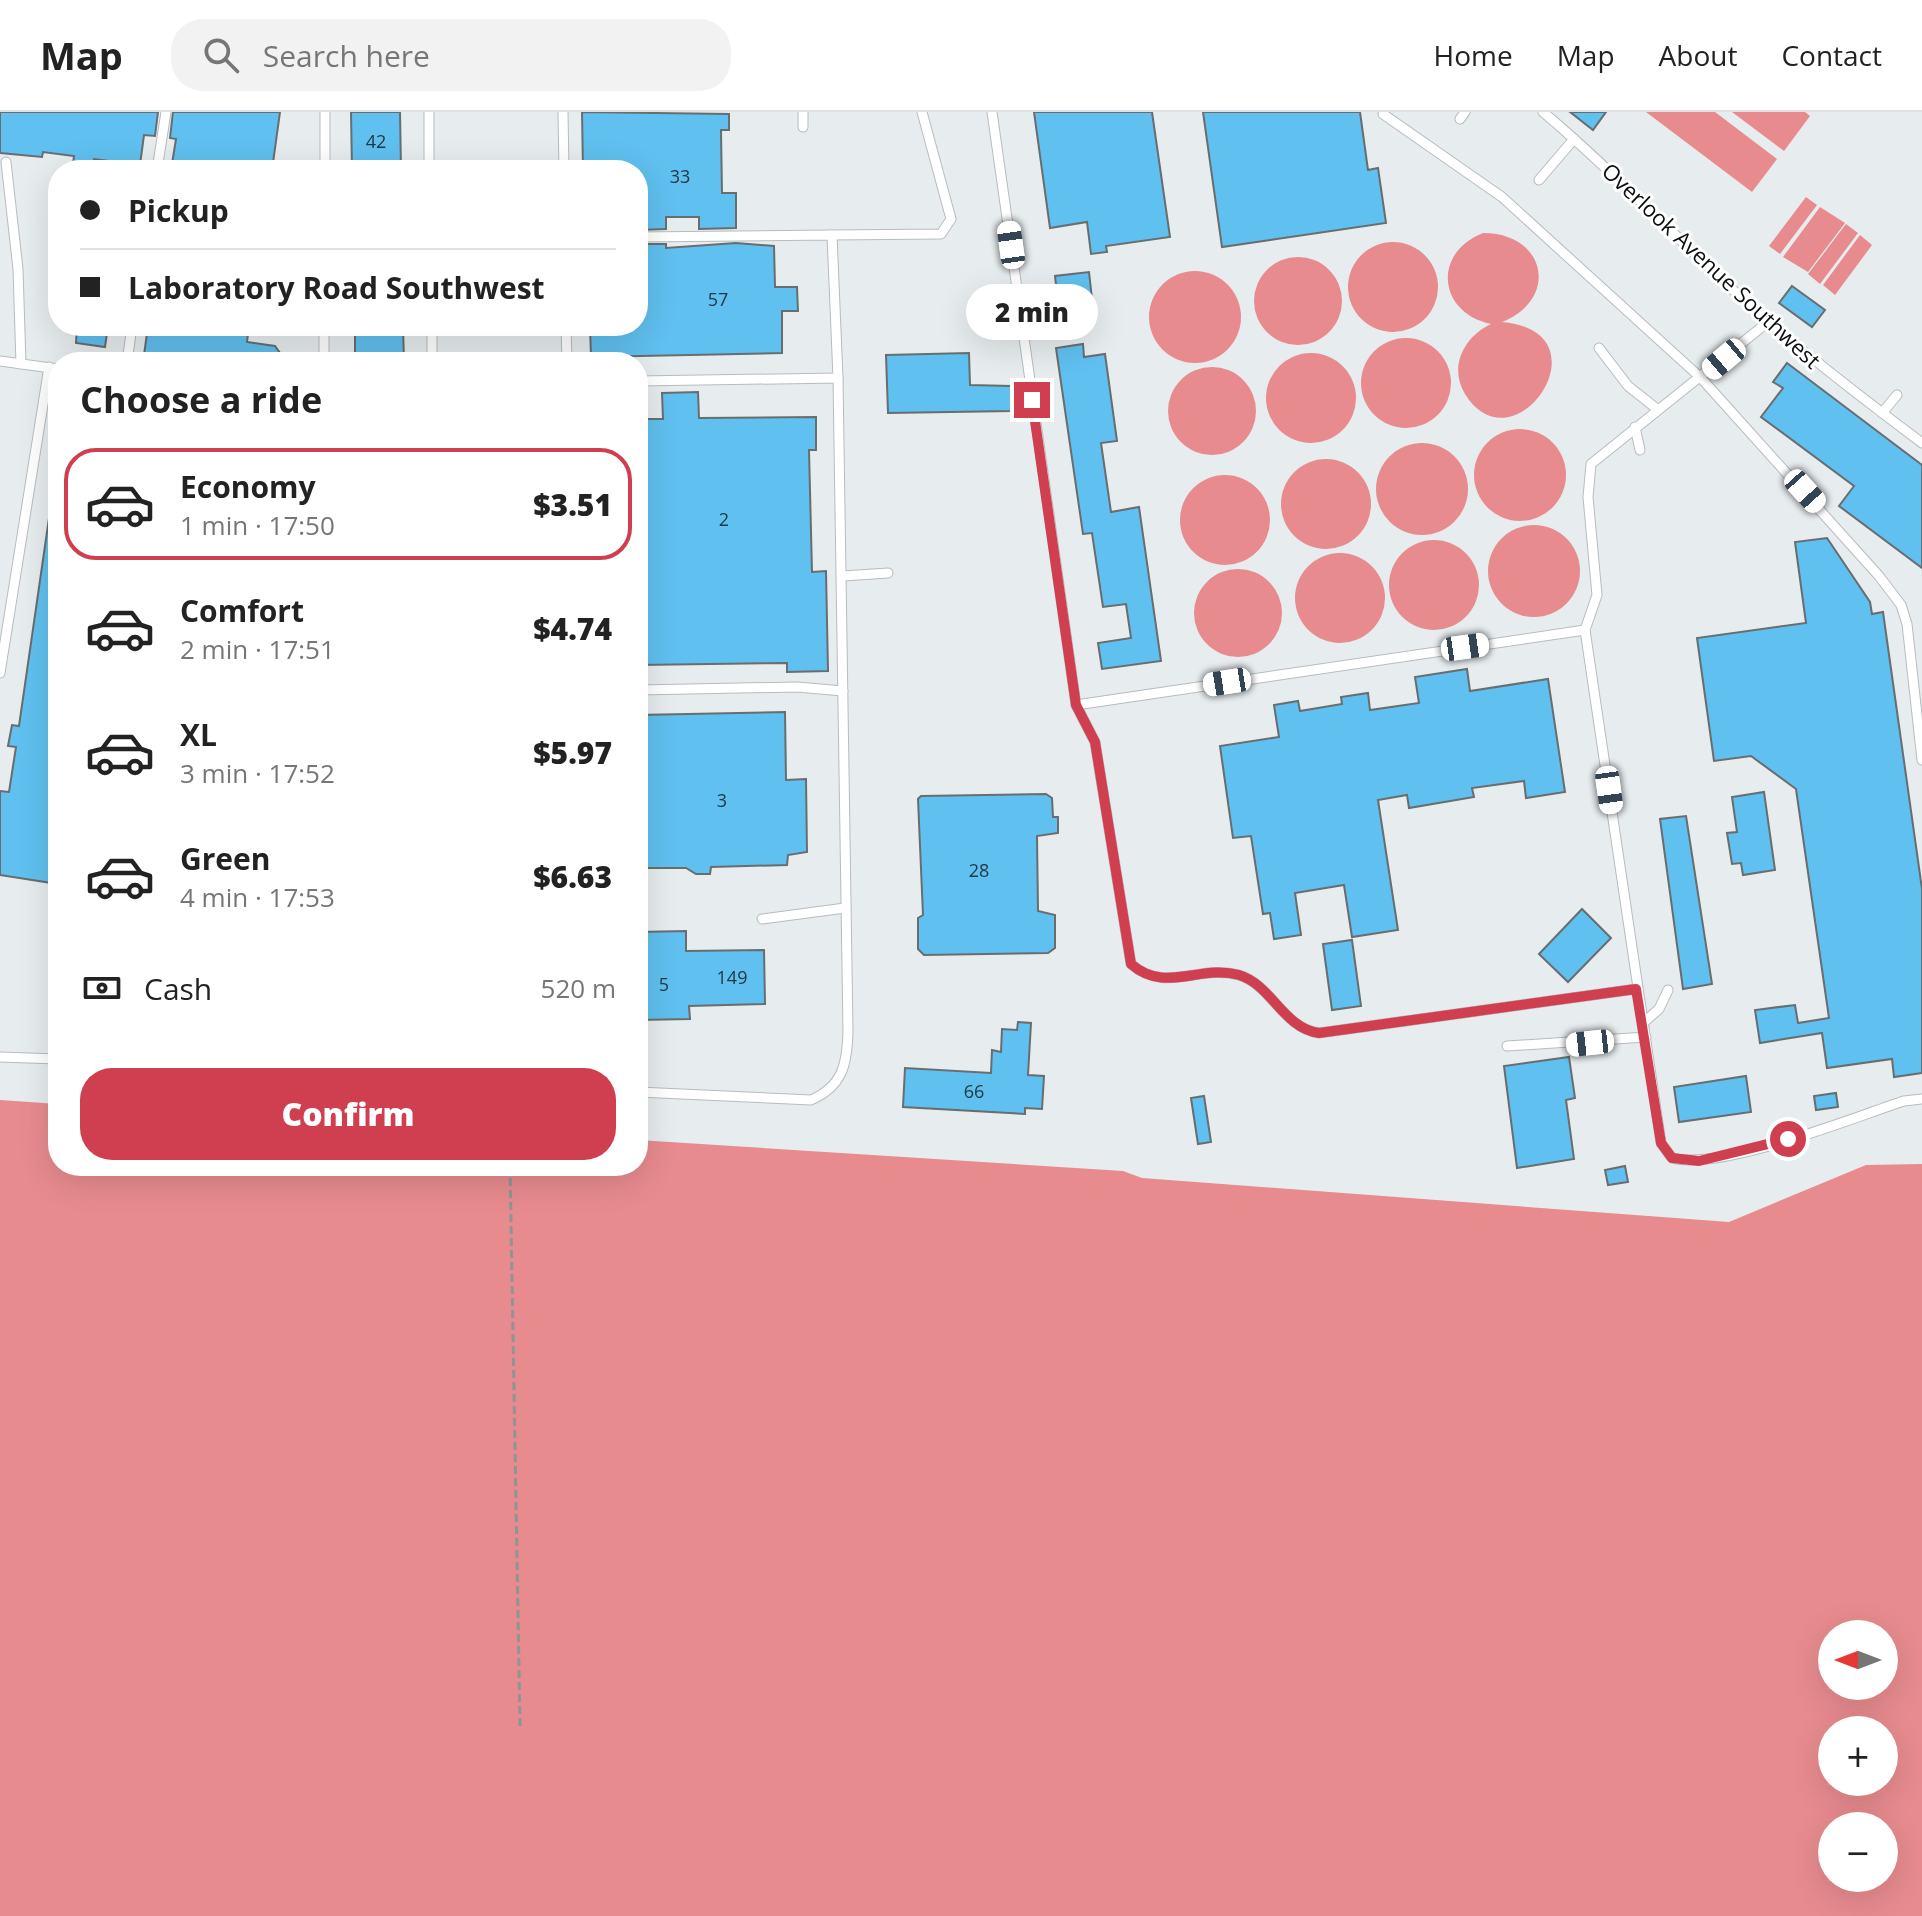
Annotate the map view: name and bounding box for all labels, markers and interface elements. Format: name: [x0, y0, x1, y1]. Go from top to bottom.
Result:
search box: [171, 19, 731, 91]
text: Map: [40, 29, 123, 81]
icon: search: [199, 33, 243, 77]
text: Search here: [263, 35, 430, 76]
text: Home: [1434, 36, 1513, 74]
text: Map: [1557, 36, 1615, 74]
text: About: [1659, 36, 1737, 74]
text: Contact: [1781, 36, 1882, 74]
house number: 42: [366, 129, 386, 153]
street label: Overlook Avenue Southwest: [1596, 156, 1828, 375]
house number: 33: [670, 164, 690, 188]
text: Pickup: [128, 190, 229, 231]
car: [996, 220, 1026, 270]
text: Laboratory Road Southwest: [128, 267, 545, 308]
callout: 2 min: [966, 284, 1098, 340]
house number: 57: [708, 287, 728, 311]
text: 2 min: [995, 294, 1069, 330]
car: [1698, 334, 1750, 384]
text: Choose a ride: [80, 375, 322, 424]
route end: [1014, 382, 1050, 418]
car: [1780, 465, 1830, 517]
text: Economy: [180, 466, 316, 507]
icon: car: [84, 468, 156, 540]
text: $3.51: [533, 484, 612, 525]
text: 1 min · 17:50: [180, 507, 335, 543]
house number: 2: [719, 507, 729, 531]
text: Comfort: [180, 590, 304, 631]
icon: car: [84, 592, 156, 664]
text: $4.74: [533, 608, 612, 649]
text: 2 min · 17:51: [180, 631, 335, 667]
car: [1440, 632, 1490, 662]
car: [1201, 666, 1253, 698]
text: XL: [180, 714, 217, 755]
icon: car: [84, 716, 156, 788]
text: $5.97: [533, 732, 612, 773]
text: 3 min · 17:52: [180, 755, 335, 791]
car: [1594, 765, 1624, 815]
house number: 3: [717, 788, 727, 812]
text: Green: [180, 838, 271, 879]
icon: car: [84, 840, 156, 912]
text: $6.63: [533, 856, 612, 897]
house number: 28: [969, 858, 989, 882]
text: 4 min · 17:53: [180, 879, 335, 915]
house number: 149: [717, 965, 747, 989]
icon: cash: [80, 966, 124, 1010]
text: Cash: [144, 968, 212, 1009]
text: 520 m: [541, 970, 616, 1006]
house number: 5: [659, 972, 669, 996]
car: [1565, 1029, 1615, 1057]
button: Confirm: [80, 1068, 616, 1160]
house number: 66: [964, 1079, 984, 1103]
route start: [1770, 1121, 1806, 1157]
north arrow: [1818, 1620, 1898, 1700]
map controls: [1818, 1620, 1898, 1892]
button: +: [1818, 1716, 1898, 1796]
button: −: [1818, 1812, 1898, 1892]

